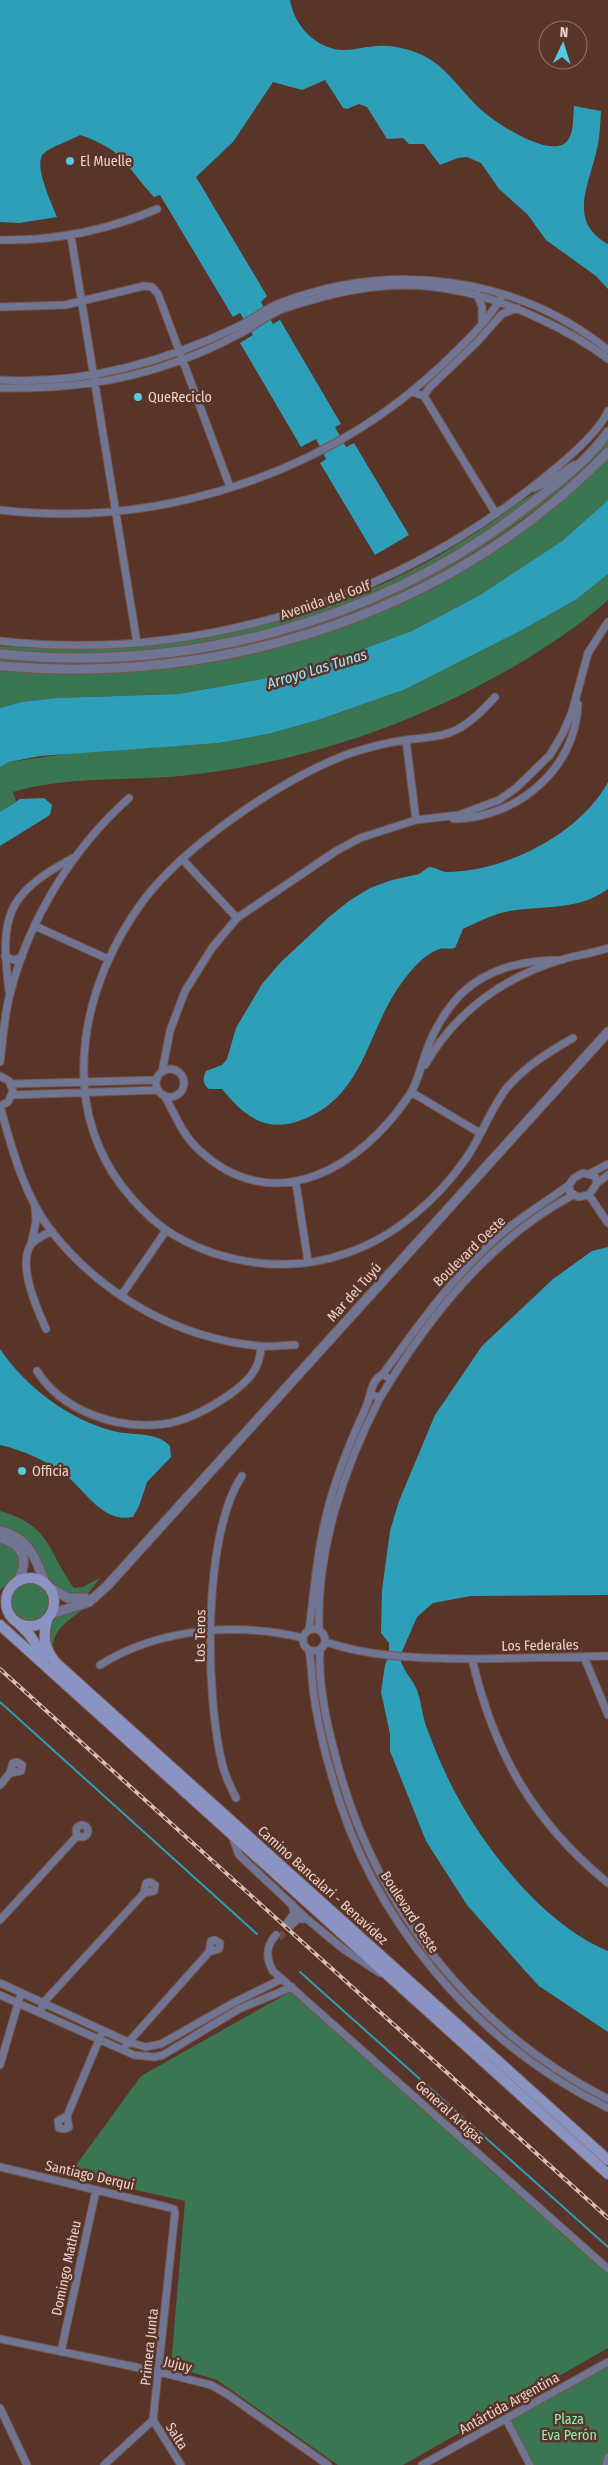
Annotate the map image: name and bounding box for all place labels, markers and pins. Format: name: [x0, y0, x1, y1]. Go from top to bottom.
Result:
place label: El Muelle: [80, 153, 132, 170]
marker: El Muelle: [64, 155, 76, 167]
place label: QueReciclo: [148, 389, 212, 406]
marker: QueReciclo: [132, 391, 144, 403]
place label: Officia: [32, 1463, 69, 1480]
marker: Officia: [16, 1465, 28, 1477]

